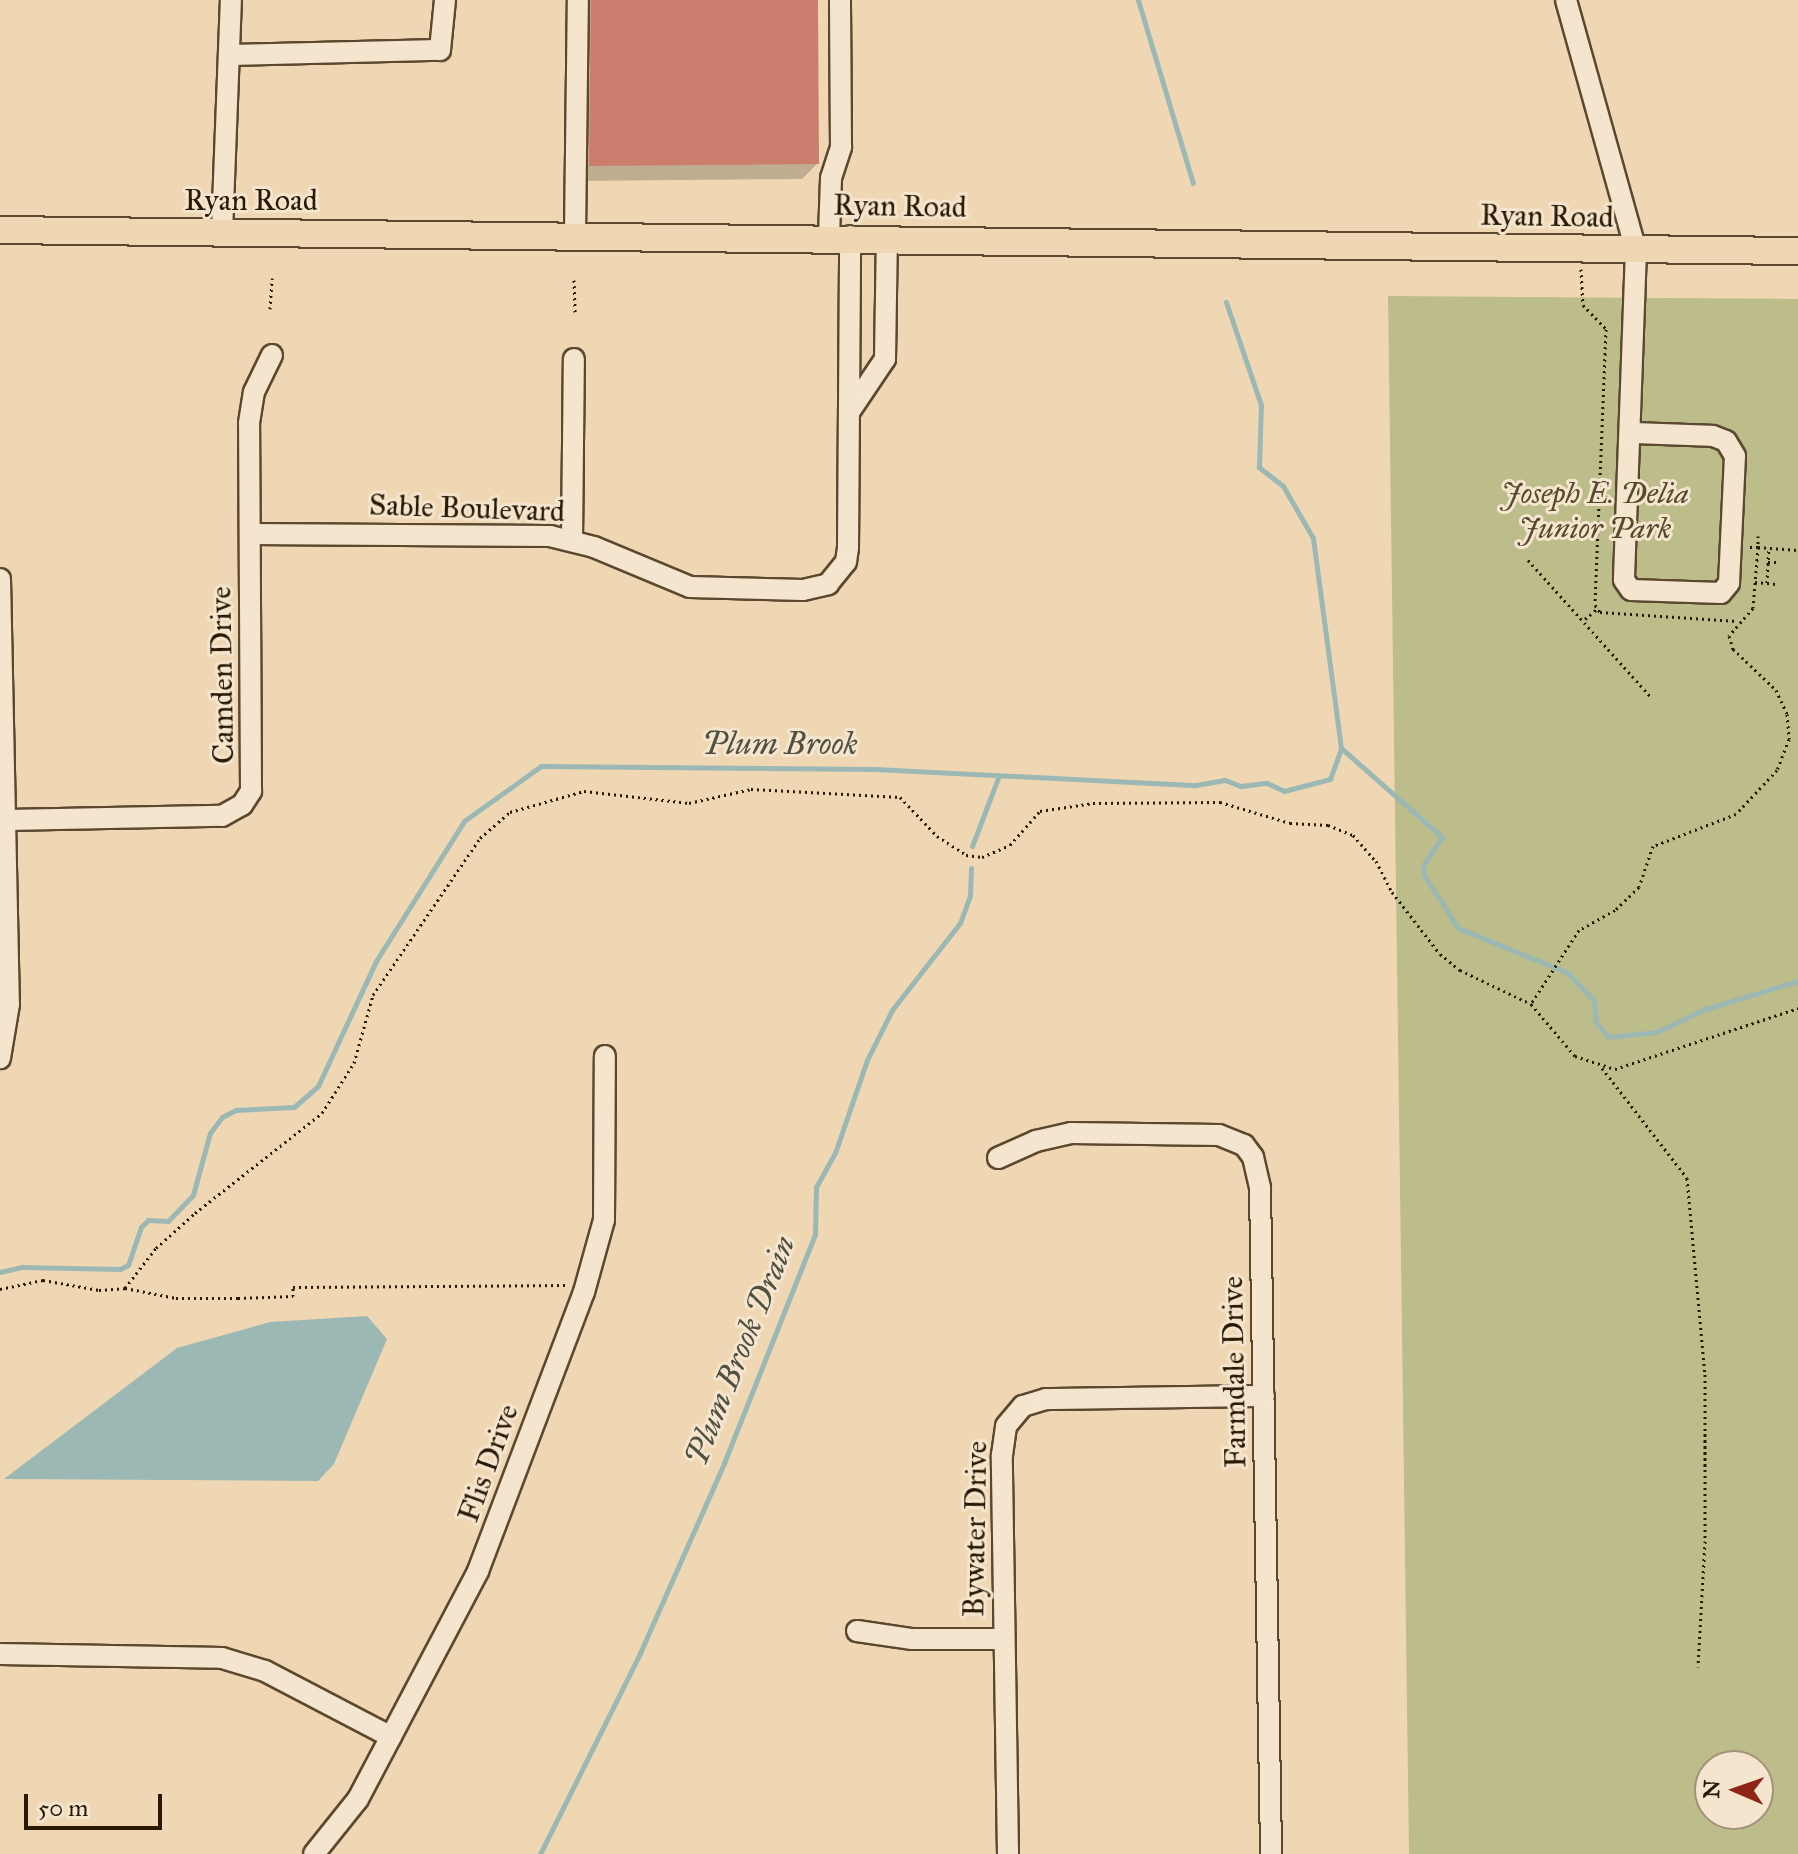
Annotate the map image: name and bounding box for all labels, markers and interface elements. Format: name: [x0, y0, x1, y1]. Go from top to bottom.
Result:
street label: Ryan Road: [184, 182, 318, 218]
street label: Ryan Road: [833, 187, 967, 225]
street label: Ryan Road: [1480, 197, 1614, 235]
park label: Joseph E. Delia Junior Park: [1501, 475, 1689, 546]
street label: Sable Boulevard: [368, 487, 566, 529]
street label: Camden Drive: [202, 586, 242, 764]
water label: Plum Brook: [702, 725, 858, 763]
water label: Plum Brook Drain: [678, 1231, 804, 1471]
street label: Farmdale Drive: [1214, 1276, 1254, 1468]
street label: Flis Drive: [450, 1399, 526, 1527]
street label: Bywater Drive: [955, 1441, 995, 1617]
north arrow: [1694, 1750, 1774, 1830]
scale bar: [28, 1778, 166, 1828]
text: N: [1698, 1779, 1725, 1799]
text: 50 m: [38, 1793, 88, 1823]

